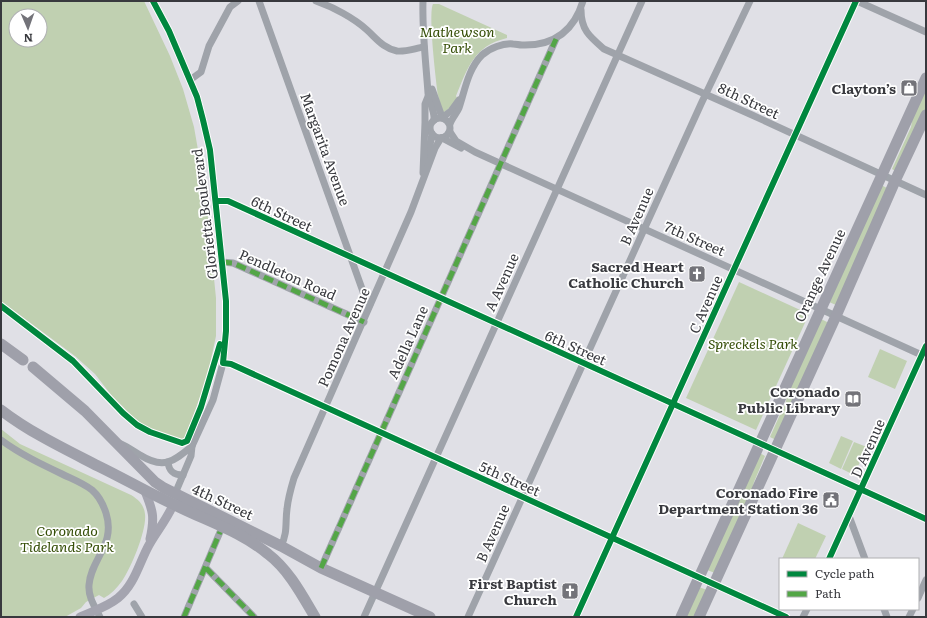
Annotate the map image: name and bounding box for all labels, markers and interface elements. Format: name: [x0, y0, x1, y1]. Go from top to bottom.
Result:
north arrow: [8, 8, 48, 48]
park label: Mathewson Park: [419, 21, 495, 57]
text: N: [23, 31, 33, 47]
street label: 8th Street: [715, 77, 783, 123]
place label: Clayton’s: [831, 78, 896, 98]
shop icon: Clayton’s: [899, 78, 919, 98]
street label: Margarita Avenue: [296, 90, 356, 208]
street label: Glorietta Boulevard: [186, 147, 222, 280]
street label: B Avenue: [614, 184, 658, 248]
street label: 6th Street: [248, 190, 316, 236]
street label: 7th Street: [661, 216, 729, 260]
street label: Orange Avenue: [789, 225, 849, 325]
street label: Pendleton Road: [236, 244, 340, 305]
street label: A Avenue: [479, 249, 523, 315]
place label: Sacred Heart Catholic Church: [568, 256, 685, 292]
church icon: Sacred Heart Catholic Church: [687, 264, 707, 284]
street label: C Avenue: [683, 272, 727, 336]
street label: Pomona Avenue: [312, 284, 374, 390]
street label: Adella Lane: [382, 302, 432, 382]
street label: 6th Street: [542, 325, 610, 370]
park label: Spreckels Park: [708, 333, 798, 353]
place label: Coronado Public Library: [738, 381, 840, 417]
library icon: Coronado Public Library: [843, 389, 863, 409]
street label: D Avenue: [845, 415, 889, 481]
street label: 5th Street: [476, 456, 544, 500]
street label: 4th Street: [189, 478, 257, 524]
place label: Coronado Fire Department Station 36: [658, 482, 818, 518]
public building icon: Coronado Fire Department Station 36: [821, 490, 841, 510]
street label: B Avenue: [470, 501, 514, 565]
park label: Coronado Tidelands Park: [20, 520, 114, 556]
legend: [779, 558, 919, 610]
text: Cycle path: [815, 564, 875, 582]
place label: First Baptist Church: [469, 573, 558, 609]
church icon: First Baptist Church: [560, 581, 580, 601]
text: Path: [815, 584, 841, 602]

